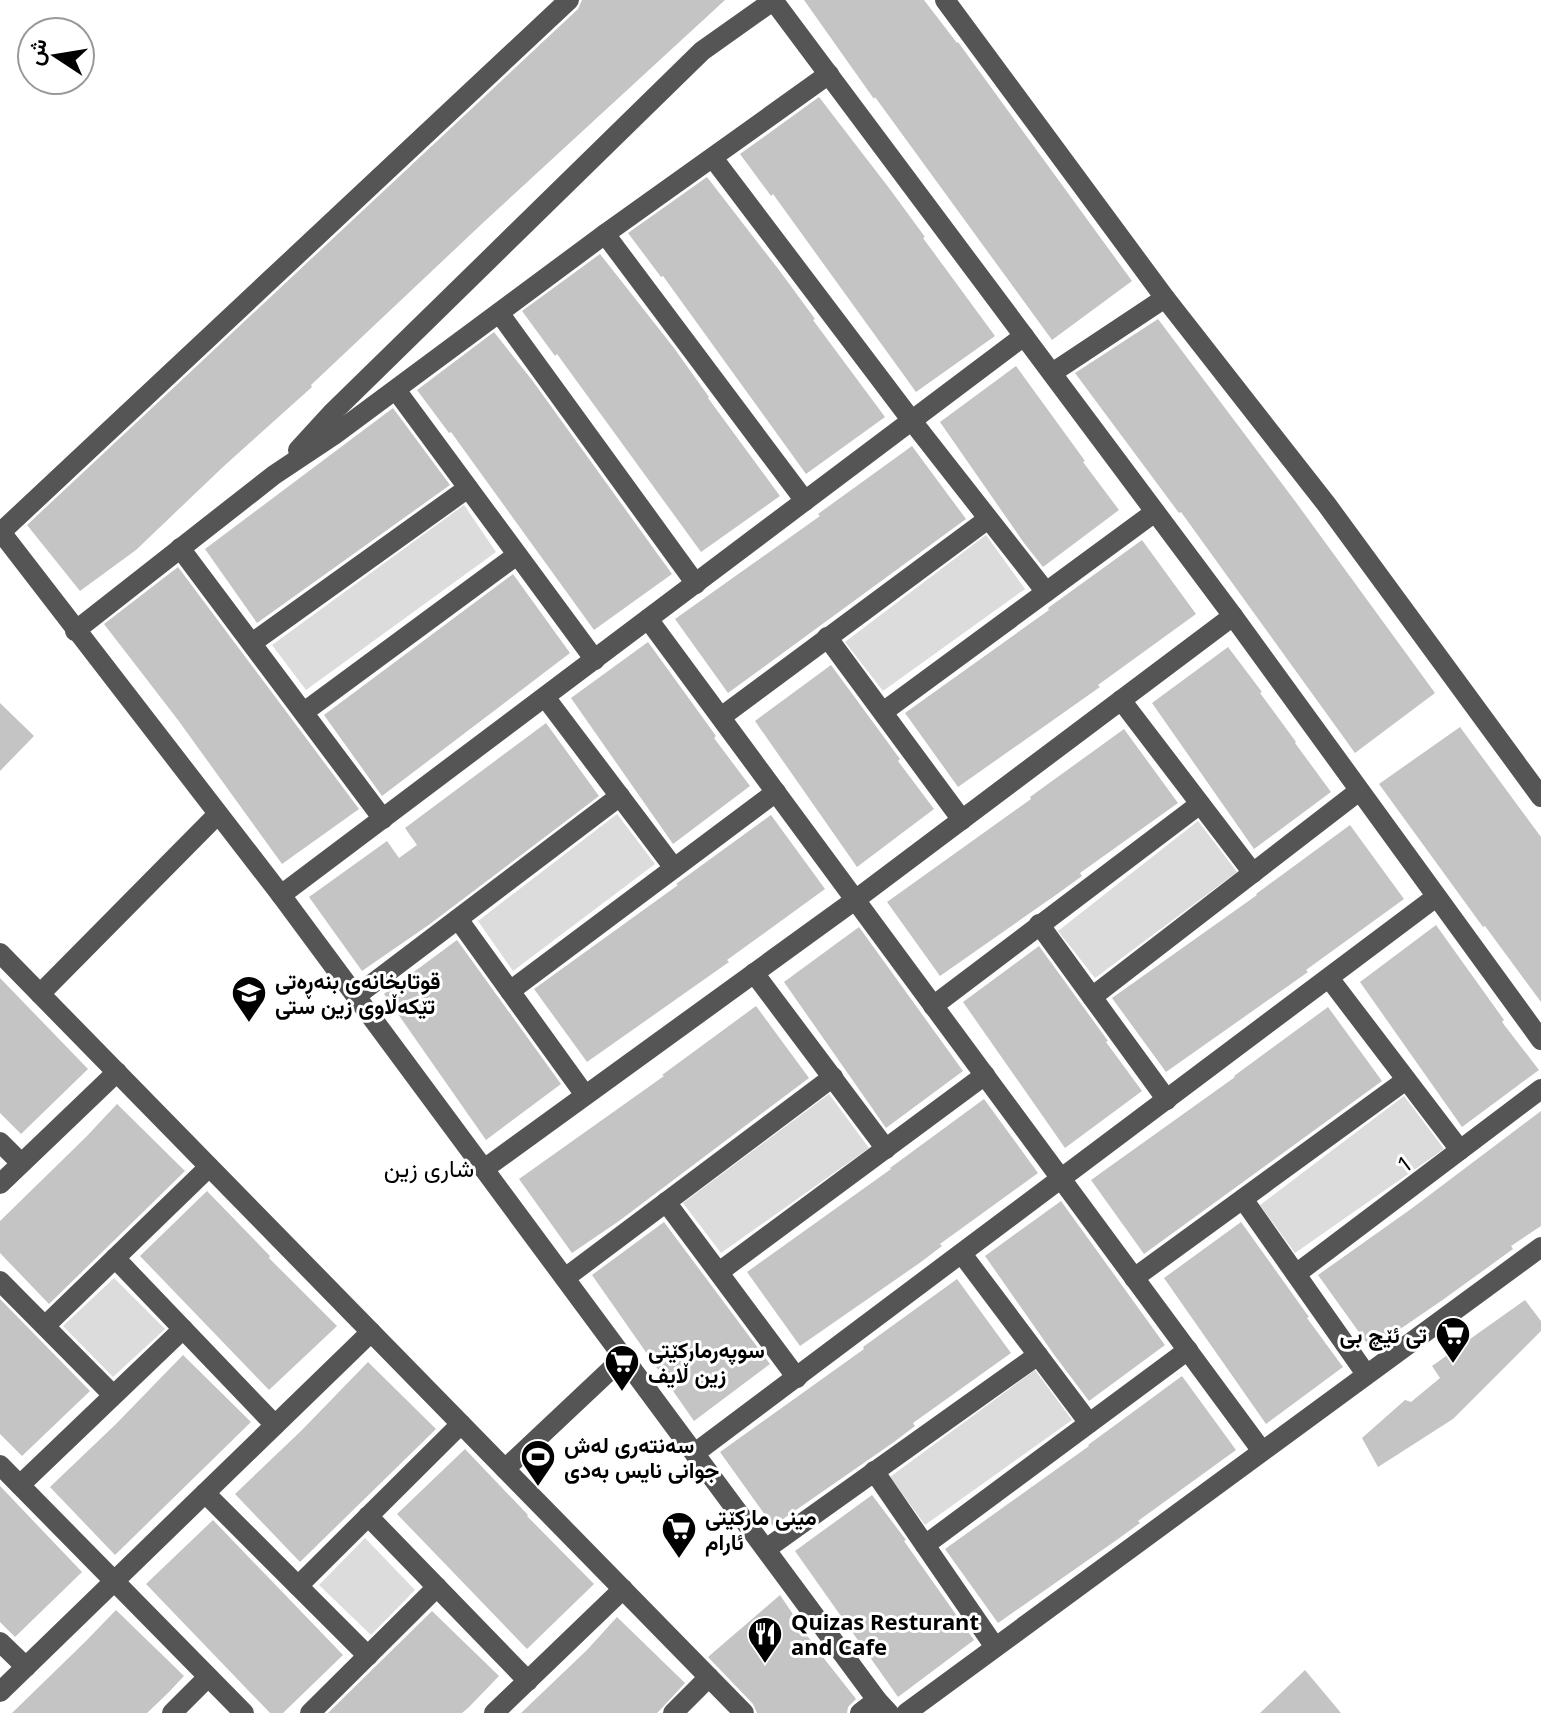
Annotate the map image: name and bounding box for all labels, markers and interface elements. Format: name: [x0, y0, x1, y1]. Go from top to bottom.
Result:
north arrow: [16, 16, 96, 96]
text: ش: [18, 36, 53, 68]
place label: قوتابخانەی بنەڕەتی تێکەڵاوی زین ستی: [275, 965, 441, 1020]
school or university icon: قوتابخانەی بنەڕەتی تێکەڵاوی زین ستی: [230, 974, 268, 1024]
street label: 1: [1390, 1147, 1418, 1179]
district label: شاری زین: [384, 1151, 474, 1184]
supermarket icon: تی ئێچ بی: [1434, 1315, 1472, 1365]
place label: تی ئێچ بی: [1339, 1319, 1427, 1351]
place label: سوپەرماركێتی زین ڵایف: [648, 1334, 765, 1389]
supermarket icon: سوپەرماركێتی زین ڵایف: [603, 1343, 641, 1393]
place label: سەنتەری لەش جوانی نایس بەدی: [564, 1429, 719, 1484]
sports icon: سەنتەری لەش جوانی نایس بەدی: [519, 1438, 557, 1488]
place label: مينی ماركێتی ئارام: [705, 1501, 817, 1557]
supermarket icon: مينی ماركێتی ئارام: [660, 1510, 698, 1560]
place label: Quizas Resturant and Cafe: [791, 1606, 979, 1661]
restaurant icon: Quizas Resturant and Cafe: [746, 1615, 784, 1665]

